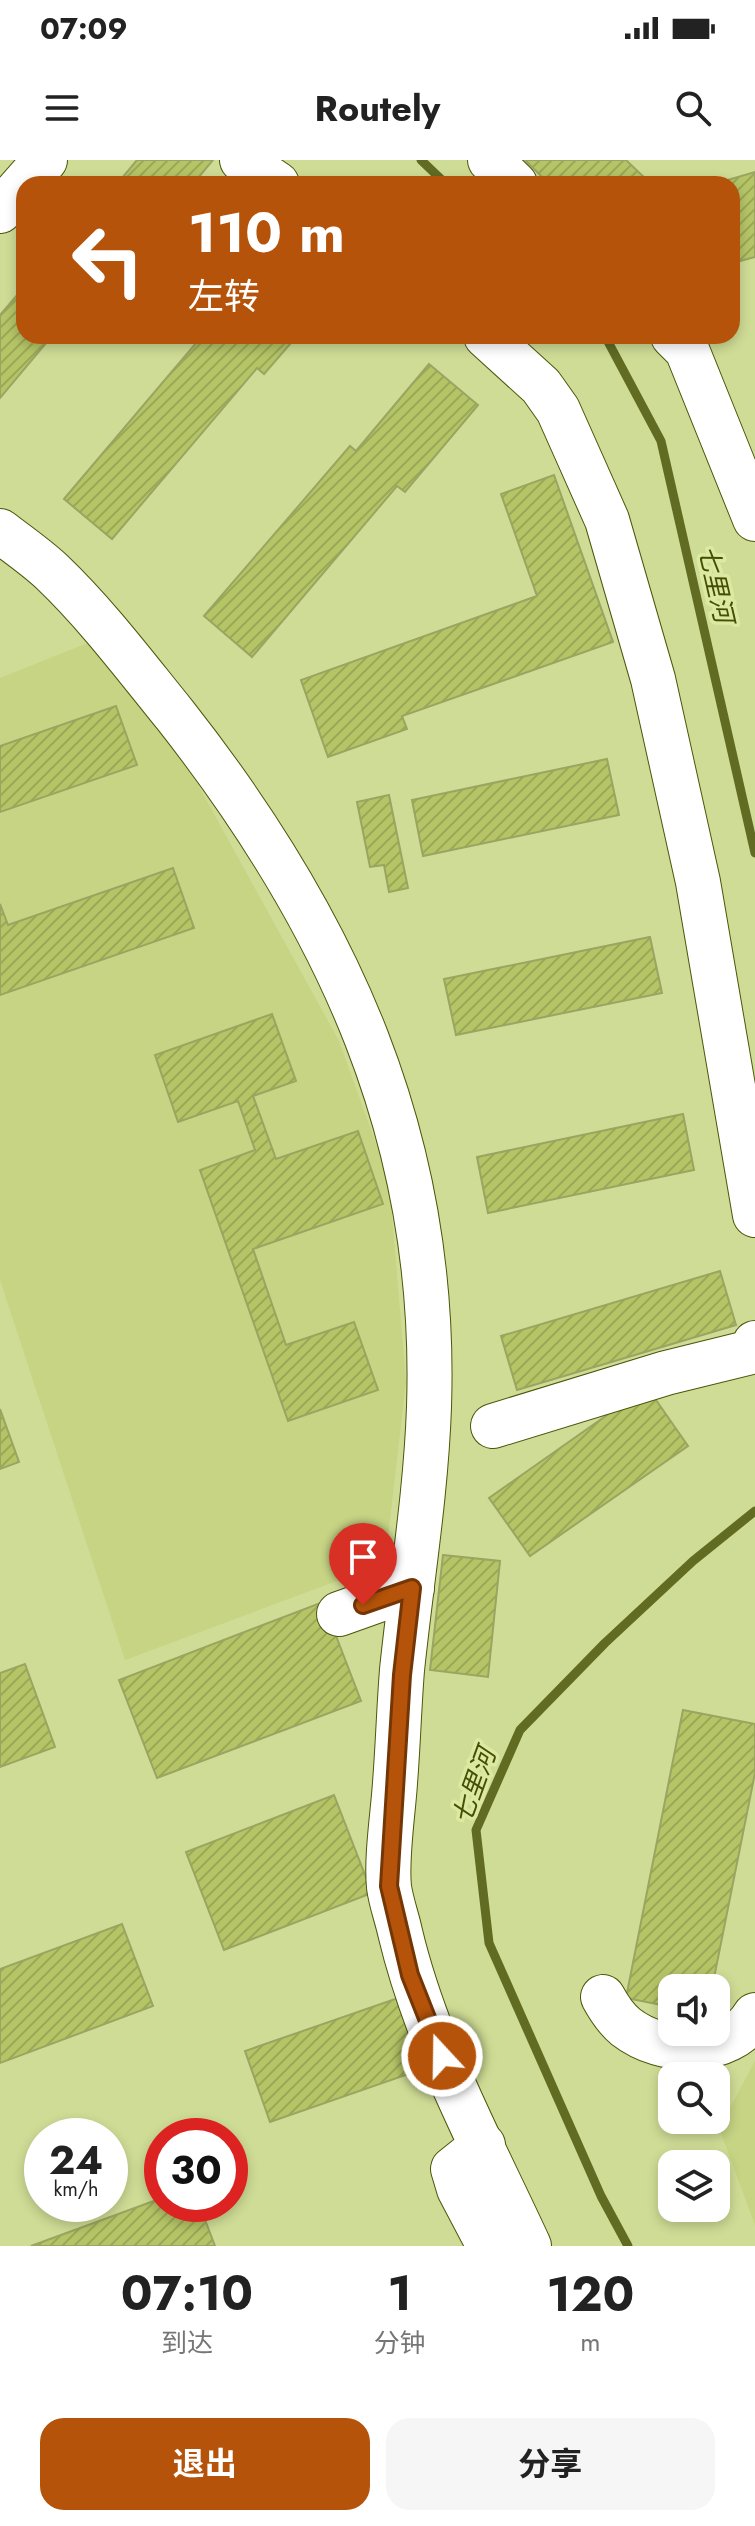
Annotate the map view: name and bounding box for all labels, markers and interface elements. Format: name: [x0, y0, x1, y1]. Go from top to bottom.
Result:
text: 07:09: [40, 7, 128, 50]
text: Routely: [315, 82, 440, 134]
icon: menu: [40, 86, 84, 130]
icon: search: [671, 86, 715, 130]
text: 110 m: [188, 192, 345, 273]
icon: left: [56, 208, 160, 312]
text: 左转: [188, 270, 260, 322]
water label: 七里河: [689, 542, 744, 631]
pin: [329, 1523, 397, 1605]
icon: arrive: [341, 1535, 385, 1579]
water label: 七里河: [443, 1738, 507, 1829]
map controls: [658, 1974, 730, 2222]
button: sound: [658, 1974, 730, 2046]
position arrow: [400, 2014, 484, 2098]
button: search: [658, 2062, 730, 2134]
speed limit sign: 30: [144, 2118, 248, 2222]
text: 24: [49, 2131, 103, 2189]
button: layers: [658, 2150, 730, 2222]
text: km/h: [53, 2175, 99, 2204]
text: 07:10: [121, 2259, 253, 2328]
text: 1: [388, 2259, 412, 2328]
text: 120: [547, 2260, 634, 2329]
text: m: [580, 2323, 601, 2361]
text: 到达: [161, 2324, 213, 2362]
text: 分钟: [374, 2324, 426, 2362]
button: 退出: [40, 2418, 370, 2510]
button: 分享: [386, 2418, 715, 2510]

